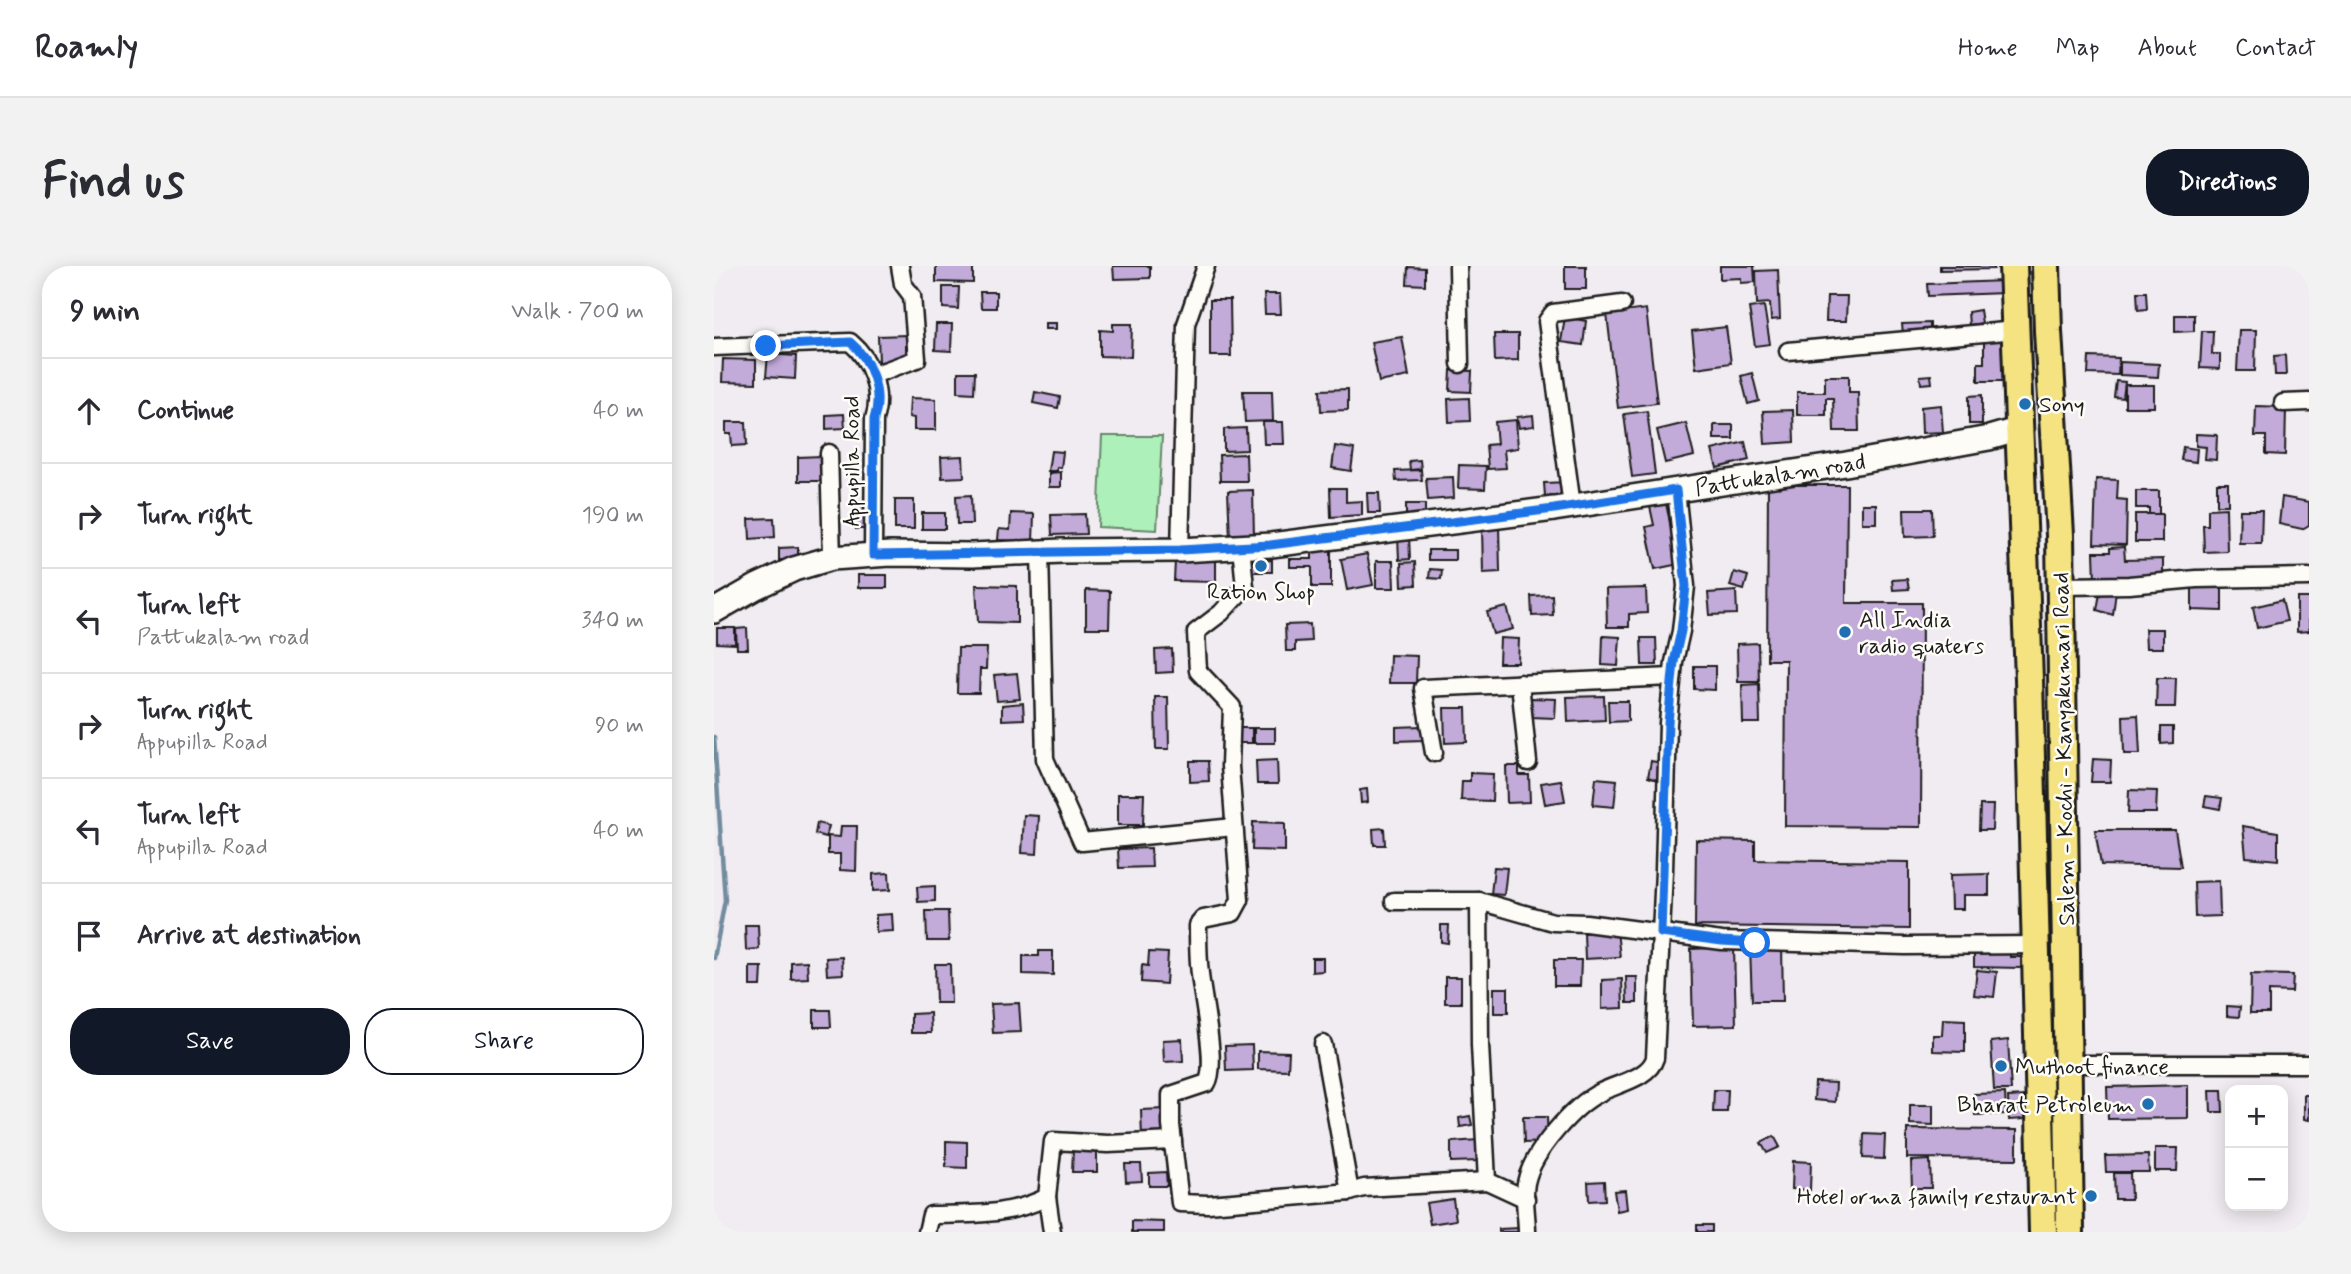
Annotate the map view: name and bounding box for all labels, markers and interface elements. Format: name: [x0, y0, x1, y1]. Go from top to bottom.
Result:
text: Roamly: [35, 26, 138, 70]
text: Home: [1958, 33, 2018, 64]
text: Map: [2056, 33, 2100, 64]
text: About: [2138, 33, 2197, 64]
text: Contact: [2235, 33, 2316, 64]
button: Directions: [2146, 149, 2309, 216]
text: Find us: [42, 150, 185, 215]
text: 9 min: [70, 292, 140, 331]
text: Walk · 700 m: [511, 297, 644, 327]
route end: [750, 330, 781, 361]
place label: Sony: [2039, 391, 2085, 421]
icon: ahead: [70, 392, 108, 430]
text: Continue: [137, 394, 234, 428]
text: 40 m: [593, 396, 644, 426]
street label: Appupilla Road: [838, 396, 869, 526]
marker: Sony: [2017, 396, 2033, 412]
street label: Pattukalam road: [1693, 448, 1868, 504]
icon: right: [70, 497, 108, 535]
text: Turn right: [137, 499, 253, 533]
text: 190 m: [582, 501, 644, 531]
marker: Ration Shop: [1253, 558, 1269, 574]
street label: Salem - Kochi - Kanyakumari Road: [2047, 572, 2083, 926]
place label: Ration Shop: [1207, 578, 1315, 608]
text: Turn left: [137, 589, 241, 623]
icon: left: [70, 602, 108, 640]
text: 340 m: [581, 606, 644, 636]
place label: All India radio quaters: [1859, 606, 1984, 662]
text: Pattukalam road: [137, 623, 309, 653]
marker: All India radio quaters: [1837, 624, 1853, 640]
text: Turn right: [137, 694, 253, 728]
icon: right: [70, 707, 108, 745]
text: 90 m: [595, 711, 644, 741]
text: Appupilla Road: [137, 728, 268, 758]
text: Turn left: [137, 799, 241, 833]
icon: left: [70, 812, 108, 850]
text: 40 m: [593, 816, 644, 846]
text: Appupilla Road: [137, 833, 268, 863]
icon: arrive: [70, 917, 108, 955]
text: Arrive at destination: [137, 919, 361, 953]
route start: [1739, 927, 1770, 958]
button: Save: [70, 1008, 350, 1075]
button: Share: [364, 1008, 644, 1075]
place label: Muthoot finance: [2015, 1053, 2169, 1083]
marker: Muthoot finance: [1993, 1058, 2009, 1074]
map controls: [2225, 1085, 2288, 1211]
button: +: [2225, 1085, 2288, 1148]
place label: Bharat Petroleum: [1957, 1091, 2134, 1121]
marker: Bharat Petroleum: [2140, 1096, 2156, 1112]
button: −: [2225, 1148, 2288, 1211]
place label: Hotel orma family restaurant: [1797, 1183, 2077, 1213]
marker: Hotel orma family restaurant: [2083, 1188, 2099, 1204]

